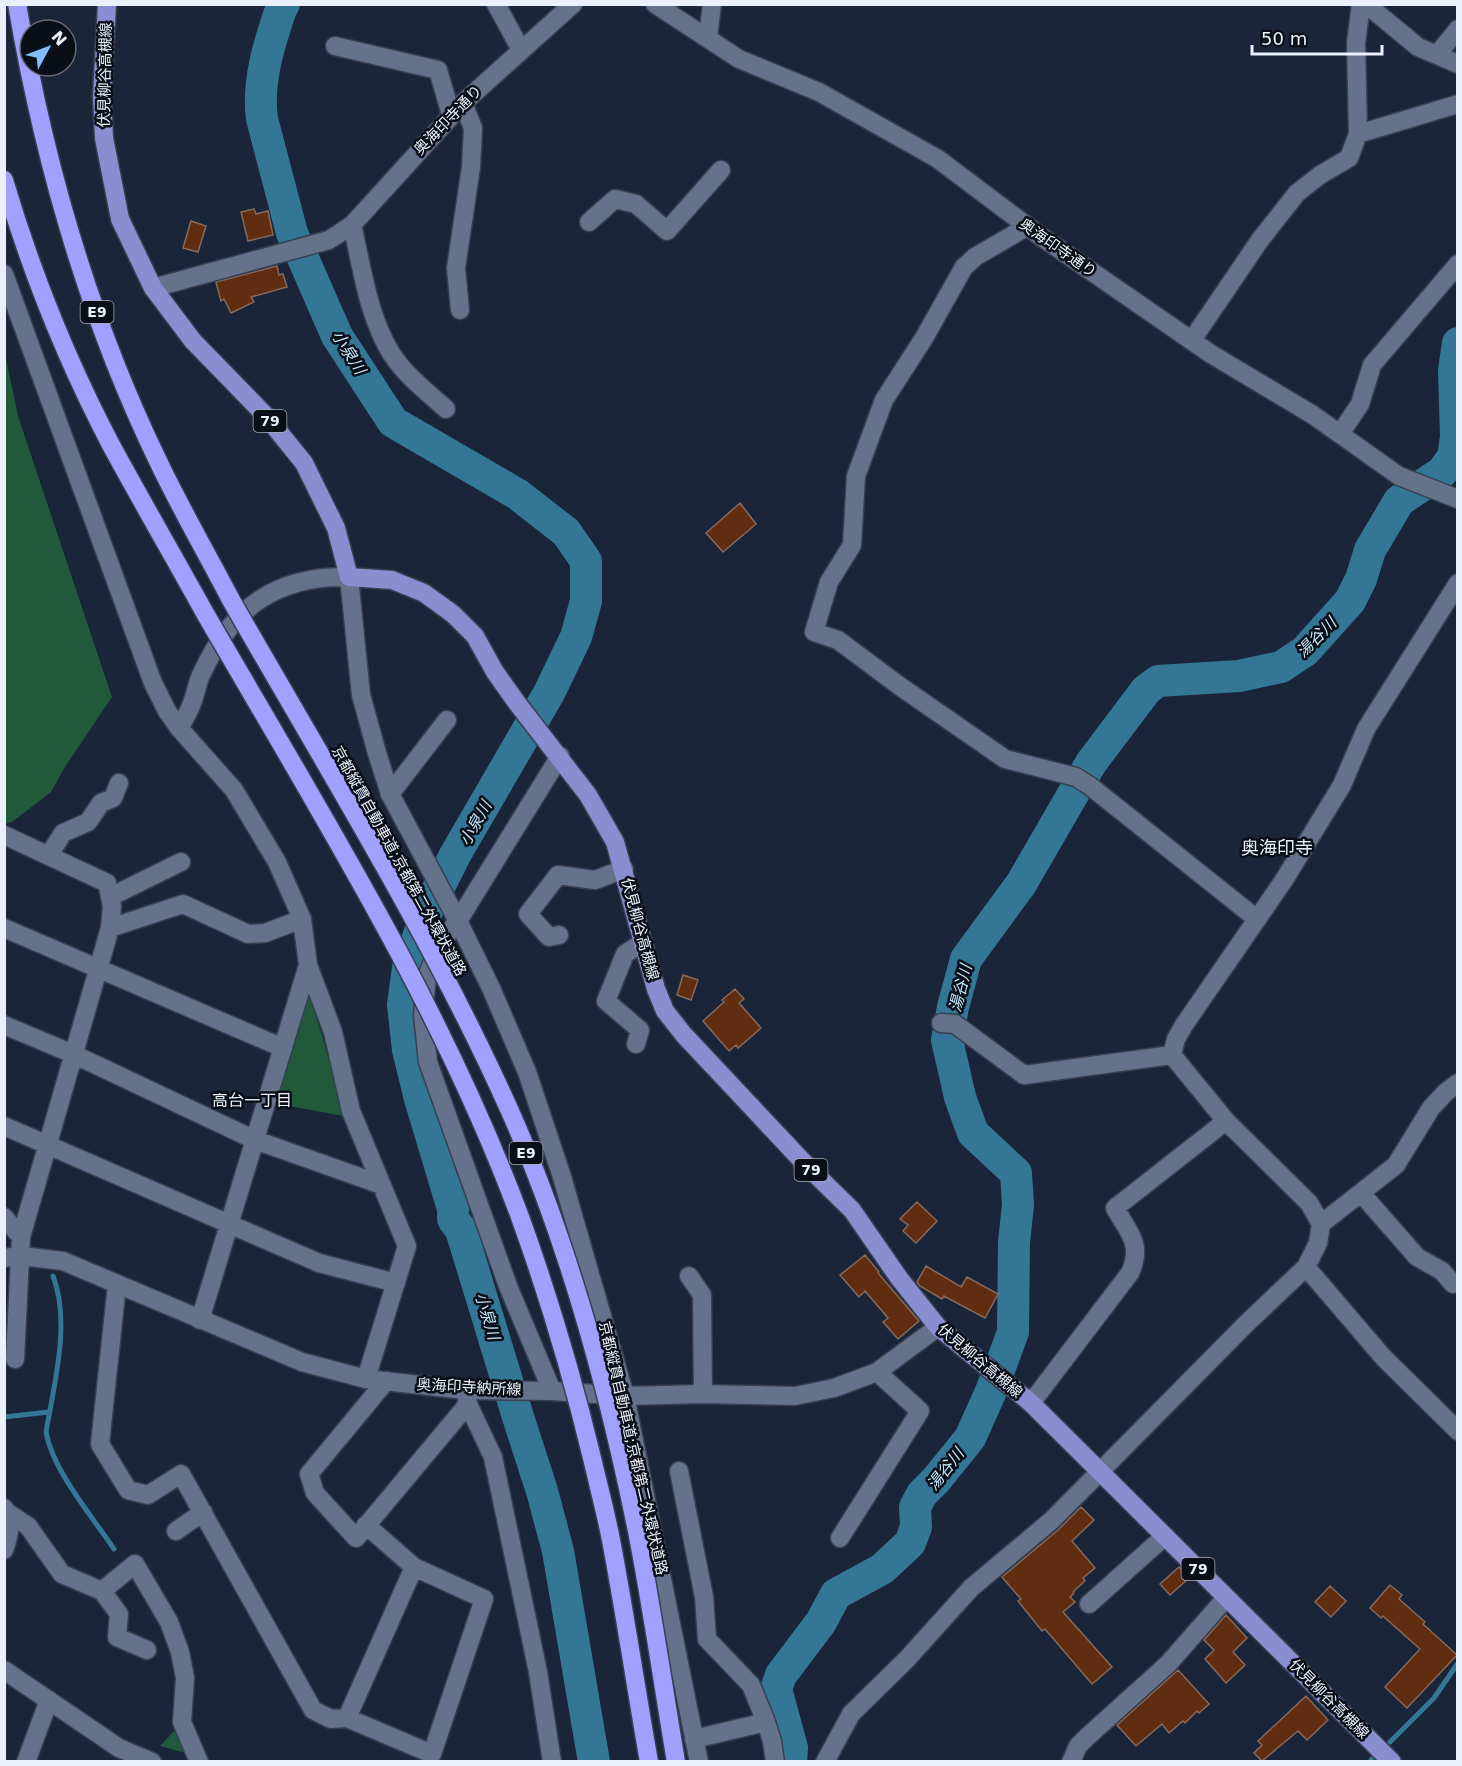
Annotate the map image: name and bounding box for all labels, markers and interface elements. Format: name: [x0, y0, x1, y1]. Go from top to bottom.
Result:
north arrow: [18, 18, 78, 78]
scale bar: [1252, 18, 1382, 56]
street label: 伏見柳谷高槻線: [95, 22, 115, 128]
text: N: [47, 27, 71, 50]
text: 50 m: [1261, 28, 1307, 49]
street label: 奥海印寺通り: [410, 81, 486, 159]
street label: 奥海印寺通り: [1016, 215, 1100, 281]
road number: E9: [80, 301, 114, 323]
water label: 小泉川: [328, 327, 370, 379]
road number: 79: [254, 410, 286, 432]
water label: 湯谷川: [1293, 612, 1341, 661]
street label: 京都縦貫自動車道;京都第二外環状道路: [328, 743, 470, 979]
water label: 小泉川: [455, 796, 496, 849]
district label: 奥海印寺: [1241, 837, 1313, 858]
street label: 伏見柳谷高槻線: [618, 876, 662, 982]
water label: 湯谷川: [945, 961, 976, 1014]
district label: 高台一丁目: [212, 1091, 292, 1110]
road number: E9: [510, 1142, 542, 1164]
road number: 79: [794, 1159, 828, 1181]
water label: 小泉川: [471, 1290, 504, 1344]
street label: 京都縦貫自動車道;京都第二外環状道路: [595, 1319, 671, 1577]
street label: 伏見柳谷高槻線: [934, 1320, 1026, 1402]
street label: 奥海印寺納所線: [416, 1375, 522, 1399]
water label: 湯谷川: [923, 1443, 969, 1494]
road number: 79: [1182, 1558, 1214, 1580]
street label: 伏見柳谷高槻線: [1286, 1656, 1372, 1742]

